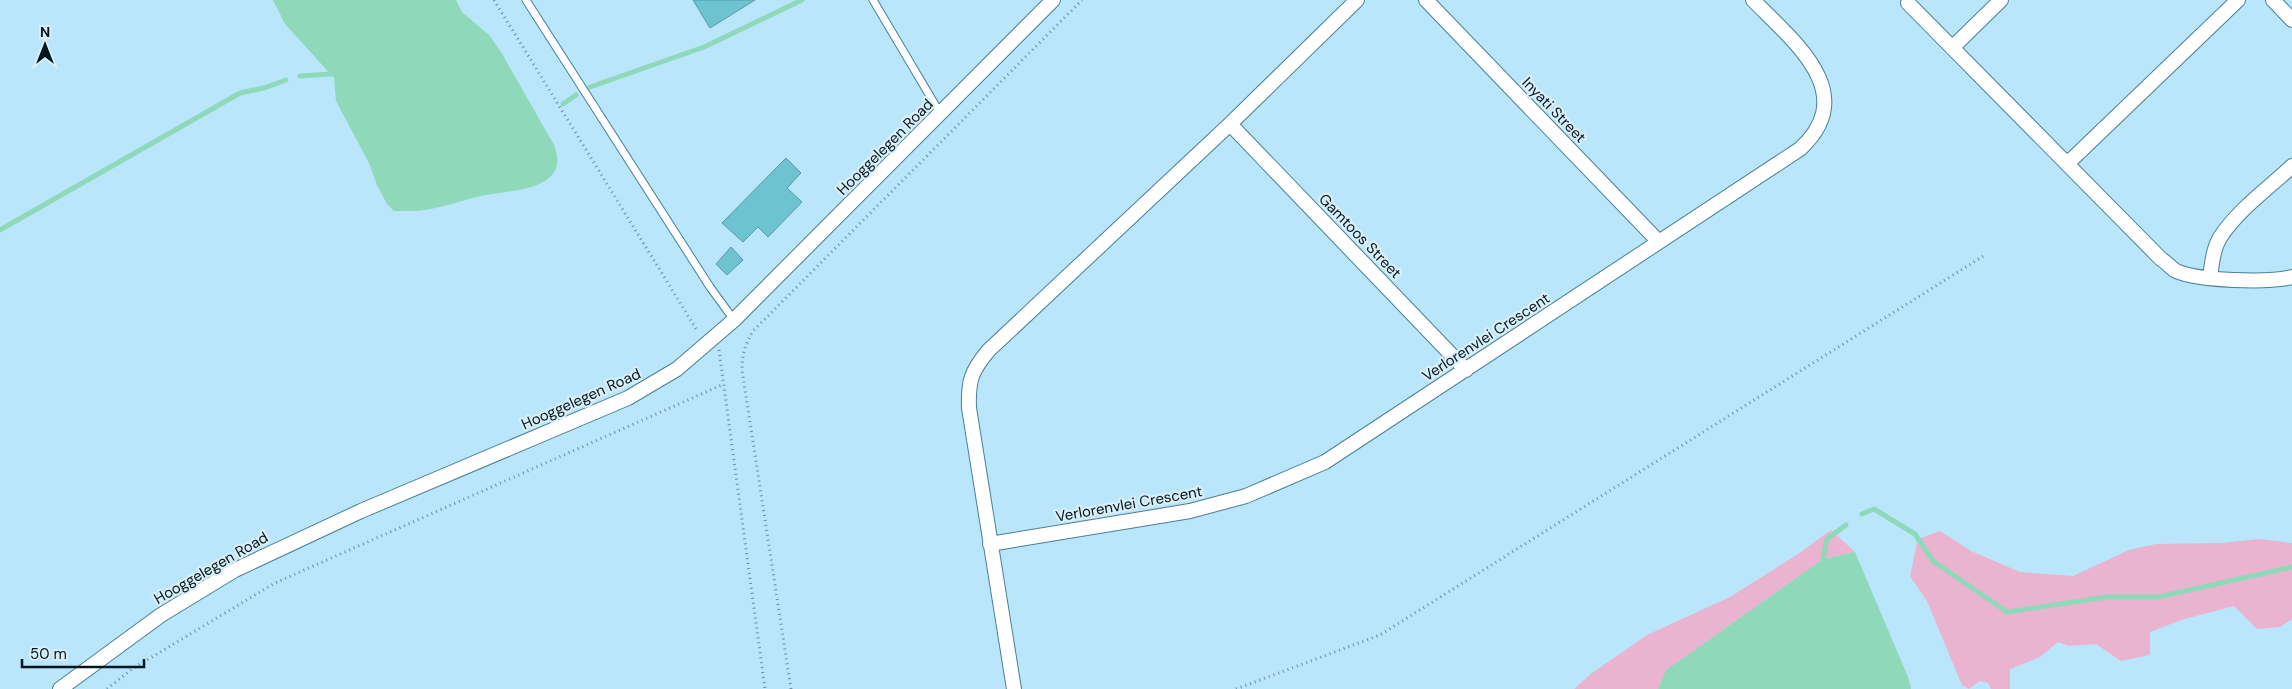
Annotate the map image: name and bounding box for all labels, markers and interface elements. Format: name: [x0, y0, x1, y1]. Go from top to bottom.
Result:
north arrow: [20, 20, 70, 70]
text: N: [40, 23, 50, 41]
street label: Inyati Street: [1518, 73, 1590, 147]
street label: Hooggelegen Road: [832, 94, 938, 200]
street label: Gamtoos Street: [1314, 189, 1406, 283]
street label: Verlorenvlei Crescent: [1418, 288, 1554, 386]
street label: Hooggelegen Road: [518, 364, 644, 434]
street label: Verlorenvlei Crescent: [1054, 481, 1204, 527]
street label: Hooggelegen Road: [150, 527, 272, 609]
scale bar: [22, 636, 145, 668]
text: 50 m: [30, 644, 67, 664]

